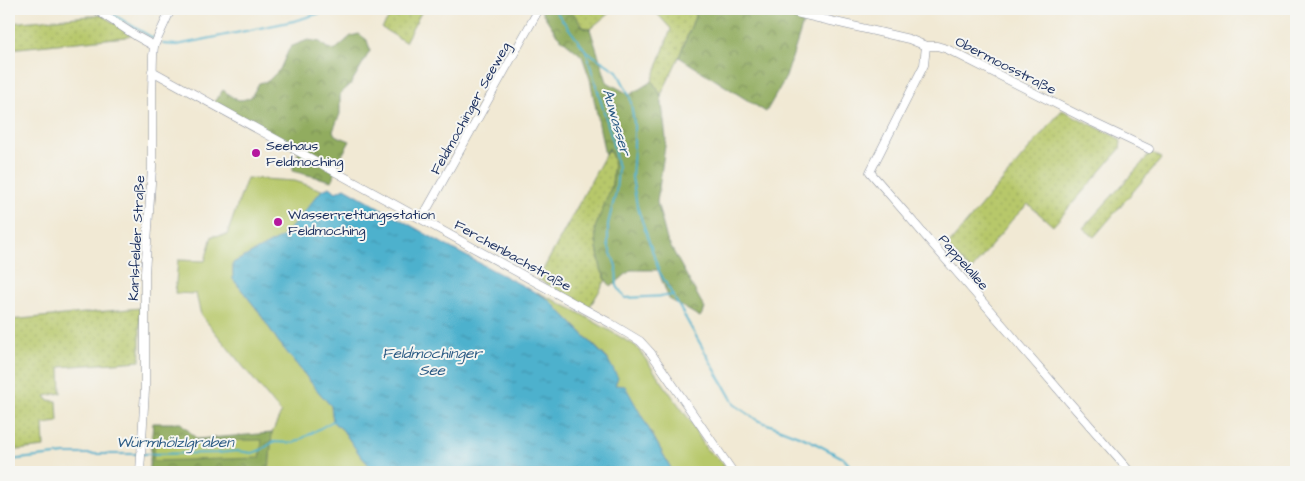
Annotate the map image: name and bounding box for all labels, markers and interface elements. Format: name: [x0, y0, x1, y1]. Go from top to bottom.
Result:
street label: Obermoosstraße: [951, 32, 1060, 100]
street label: Feldmochinger Seeweg: [426, 39, 516, 178]
water label: Auwasser: [597, 86, 637, 160]
place label: Seehaus Feldmoching: [266, 136, 344, 172]
marker: Seehaus Feldmoching: [250, 147, 262, 159]
street label: Karlsfelder Straße: [124, 174, 150, 301]
place label: Wasserrettungsstation Feldmoching: [288, 205, 435, 241]
street label: Ferchenbachstraße: [450, 215, 575, 297]
marker: Wasserrettungsstation Feldmoching: [272, 216, 284, 228]
street label: Pappelallee: [933, 230, 993, 295]
water label: Feldmochinger See: [382, 343, 483, 381]
water label: Würmhölzlgraben: [116, 432, 235, 454]

